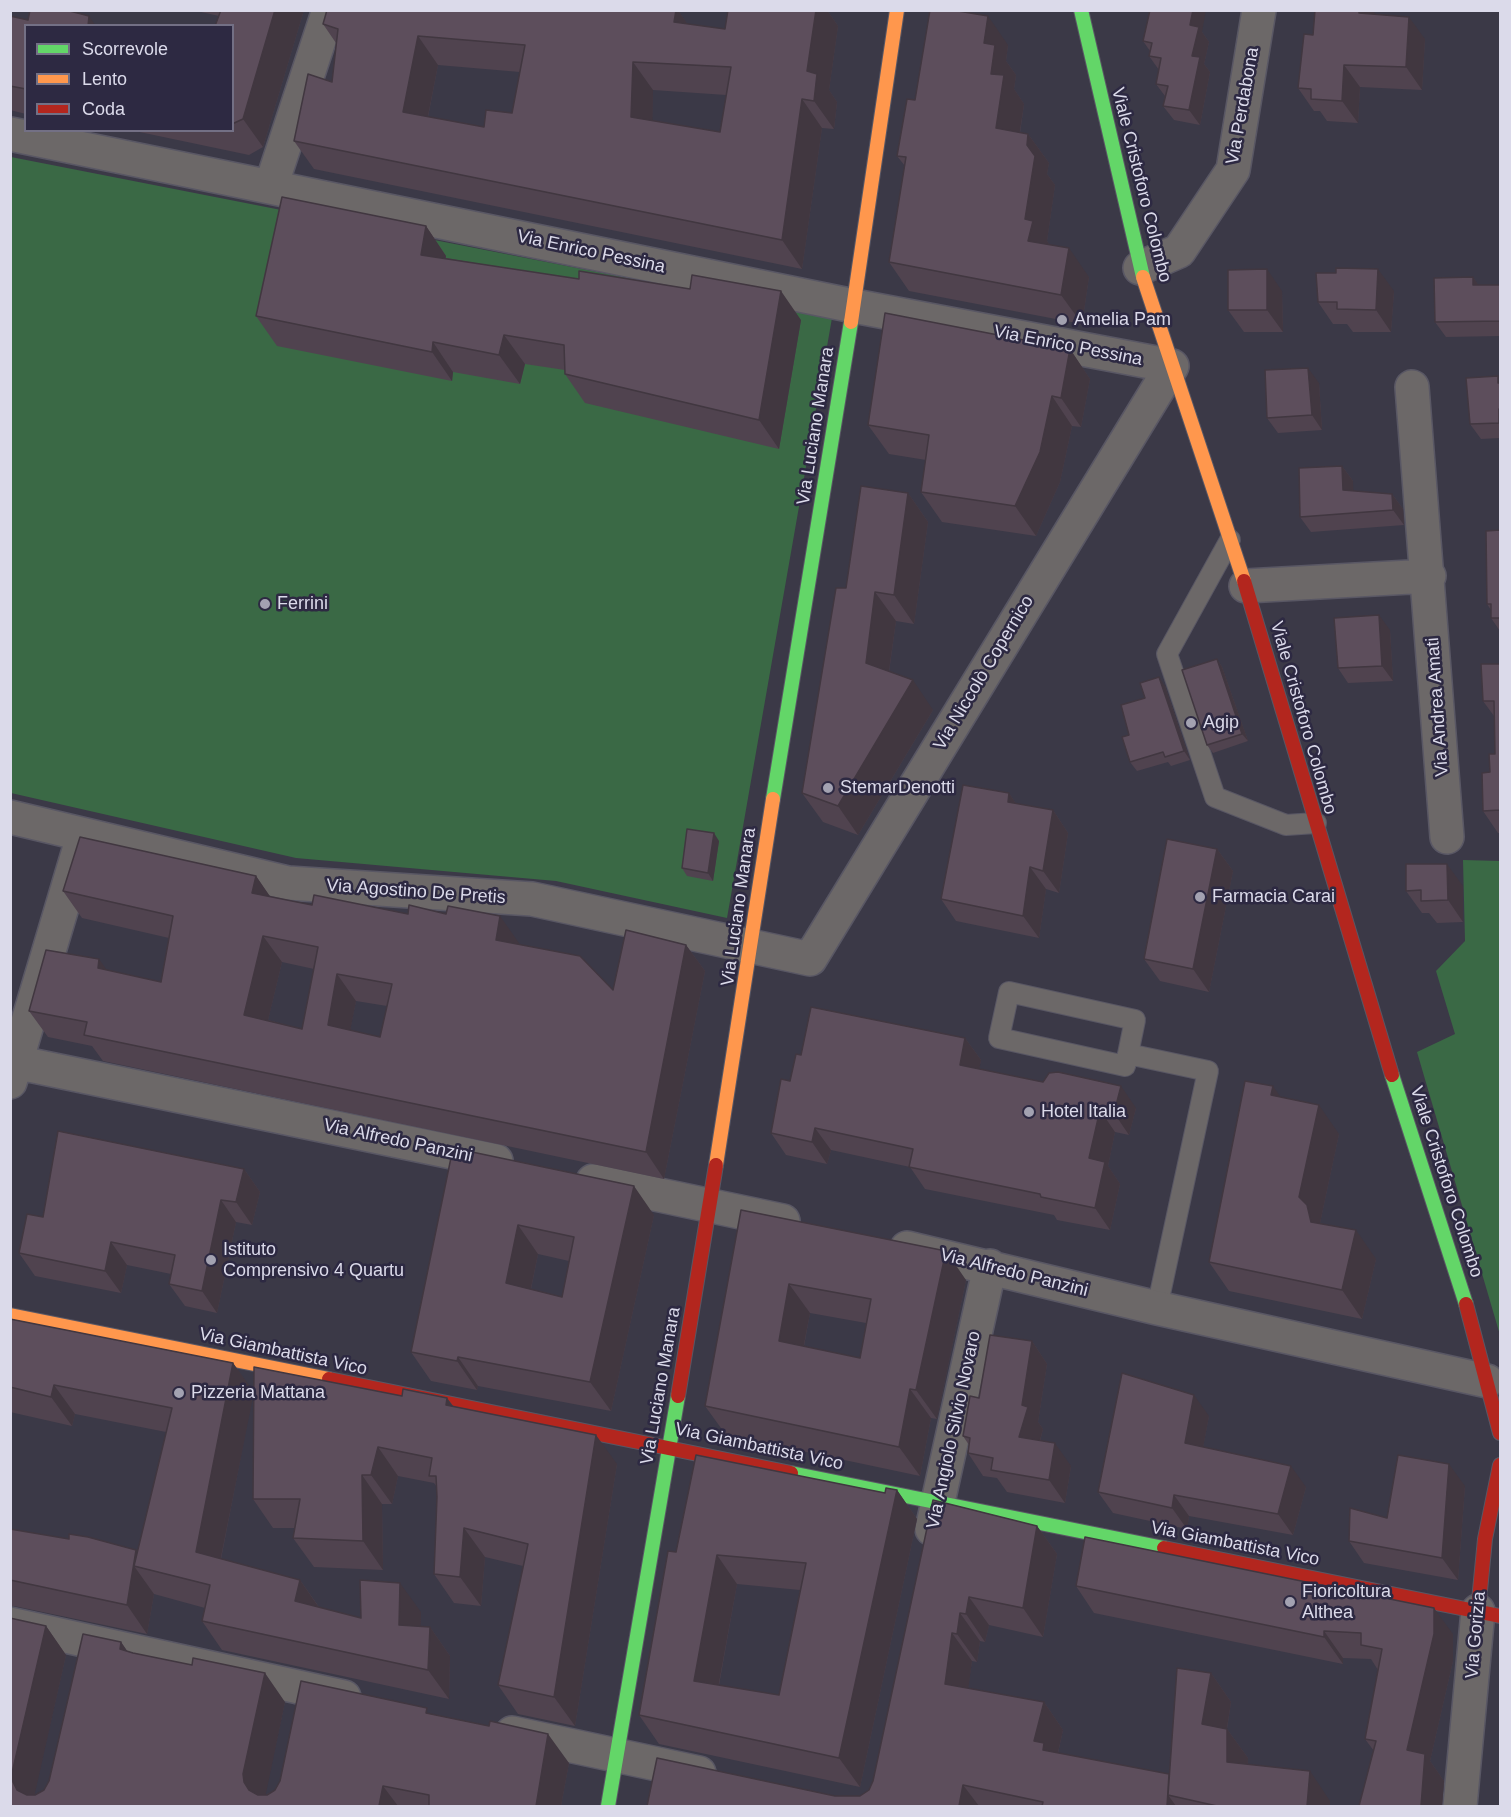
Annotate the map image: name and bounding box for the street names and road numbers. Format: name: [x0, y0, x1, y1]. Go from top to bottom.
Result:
street label: Via Perdabona: [1222, 46, 1264, 166]
street label: Viale Cristoforo Colombo: [1106, 85, 1176, 285]
street label: Via Enrico Pessina: [515, 226, 667, 278]
street label: Via Enrico Pessina: [992, 321, 1144, 371]
street label: Via Luciano Manara: [793, 345, 839, 507]
street label: Via Niccolò Copernico: [929, 592, 1039, 754]
street label: Viale Cristoforo Colombo: [1265, 619, 1341, 817]
street label: Via Andrea Amati: [1422, 637, 1454, 777]
street label: Via Luciano Manara: [717, 826, 761, 988]
street label: Via Agostino De Pretis: [326, 875, 506, 909]
street label: Viale Cristoforo Colombo: [1405, 1084, 1487, 1280]
street label: Via Alfredo Panzini: [322, 1115, 474, 1167]
street label: Via Alfredo Panzini: [938, 1244, 1090, 1302]
street label: Via Luciano Manara: [636, 1305, 686, 1467]
street label: Via Giambattista Vico: [197, 1324, 369, 1380]
street label: Via Angiolo Silvio Novaro: [922, 1329, 986, 1531]
street label: Via Giambattista Vico: [673, 1419, 845, 1475]
street label: Via Giambattista Vico: [1149, 1517, 1321, 1571]
street label: Via Gorizia: [1461, 1590, 1491, 1680]

